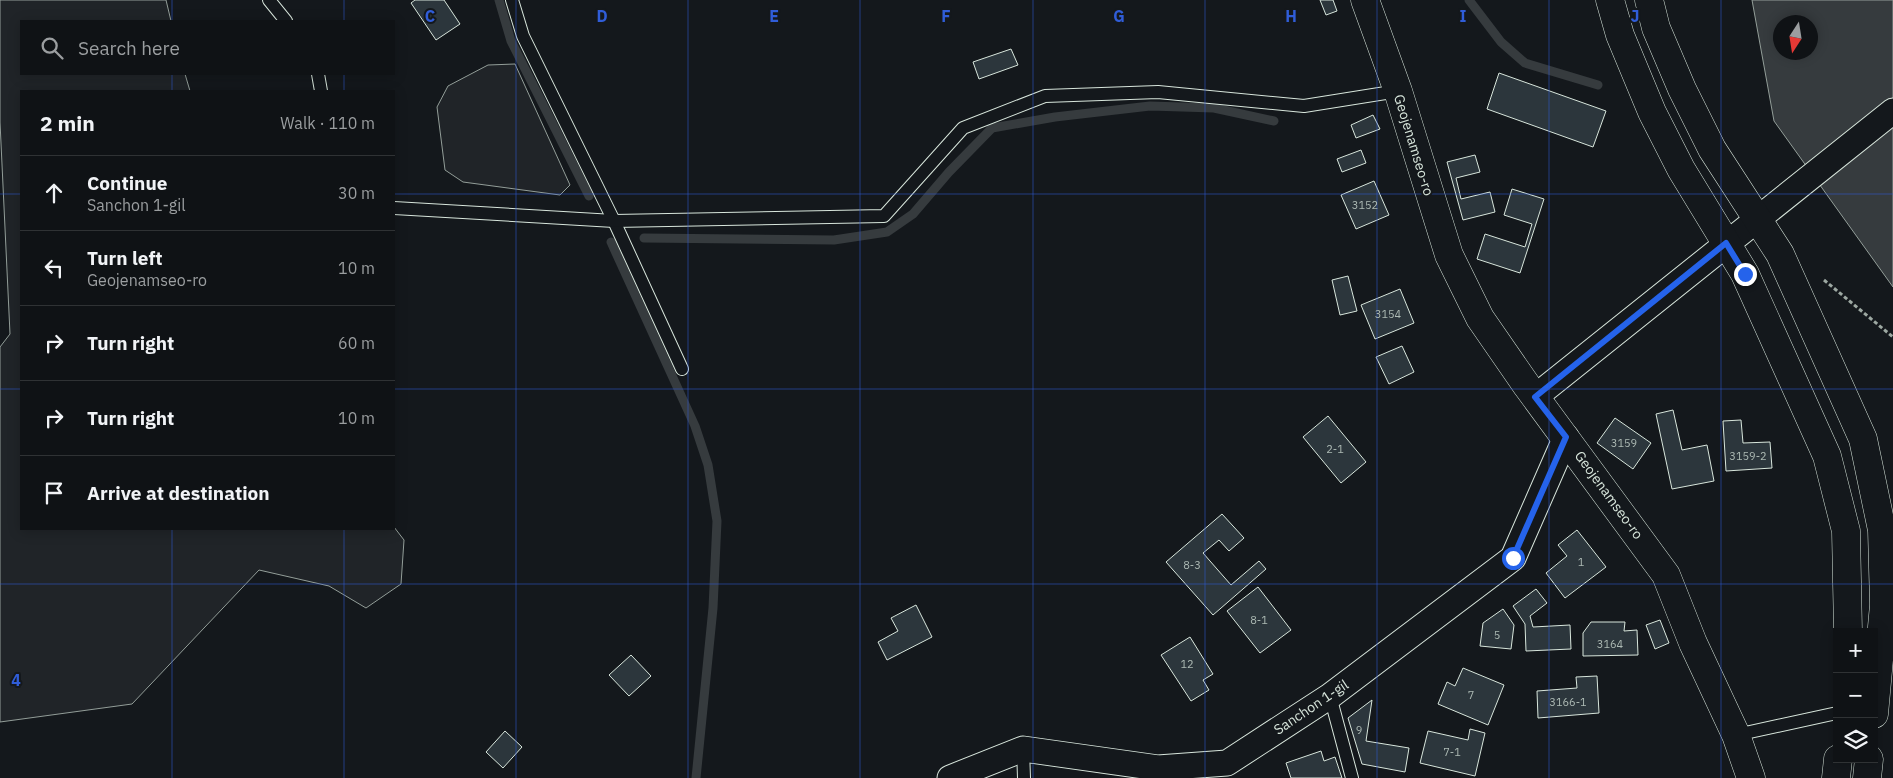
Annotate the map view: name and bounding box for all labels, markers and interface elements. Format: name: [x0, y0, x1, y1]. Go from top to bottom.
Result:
text: C: [425, 6, 435, 26]
text: D: [596, 6, 608, 26]
text: E: [769, 6, 779, 26]
text: F: [941, 6, 951, 26]
text: G: [1113, 6, 1125, 26]
text: H: [1285, 6, 1297, 26]
text: I: [1460, 6, 1467, 26]
text: J: [1631, 6, 1639, 26]
north arrow: [1773, 15, 1818, 60]
search box: [20, 20, 395, 75]
icon: search: [38, 34, 66, 62]
text: Search here: [78, 36, 180, 60]
street label: Geojenamseo-ro: [1390, 92, 1438, 198]
text: 2 min: [40, 109, 95, 137]
text: Walk · 110 m: [280, 113, 375, 133]
text: Continue: [87, 171, 167, 195]
icon: ahead: [40, 179, 68, 207]
text: 30 m: [338, 183, 375, 203]
text: Sanchon 1-gil: [87, 195, 186, 215]
house number: 3152: [1352, 198, 1378, 212]
text: Turn left: [87, 246, 163, 270]
icon: left: [40, 254, 68, 282]
text: 10 m: [338, 258, 375, 278]
route end: [1734, 263, 1757, 286]
text: Geojenamseo-ro: [87, 270, 207, 290]
house number: 3154: [1375, 307, 1402, 321]
icon: right: [40, 329, 68, 357]
text: Turn right: [87, 331, 174, 355]
text: 60 m: [338, 333, 375, 353]
icon: right: [40, 404, 68, 432]
text: Turn right: [87, 406, 174, 430]
text: 10 m: [338, 408, 375, 428]
house number: 3159: [1611, 436, 1637, 450]
house number: 2-1: [1326, 442, 1344, 456]
street label: Geojenamseo-ro: [1571, 447, 1647, 543]
house number: 3159-2: [1729, 449, 1767, 463]
icon: arrive: [40, 479, 68, 507]
text: Arrive at destination: [87, 481, 270, 505]
route start: [1502, 547, 1525, 570]
house number: 1: [1578, 555, 1585, 569]
house number: 8-3: [1183, 558, 1201, 572]
house number: 8-1: [1250, 613, 1268, 627]
house number: 5: [1494, 628, 1500, 642]
map controls: [1833, 628, 1878, 763]
button: +: [1833, 628, 1878, 673]
house number: 3164: [1597, 637, 1624, 651]
house number: 12: [1180, 657, 1194, 671]
text: 4: [11, 670, 21, 690]
button: −: [1833, 673, 1878, 718]
street label: Sanchon 1-gil: [1270, 675, 1352, 739]
house number: 7: [1468, 688, 1474, 702]
house number: 3166-1: [1549, 695, 1587, 709]
button: layers: [1833, 718, 1878, 763]
house number: 9: [1356, 723, 1362, 737]
house number: 7-1: [1443, 745, 1461, 759]

